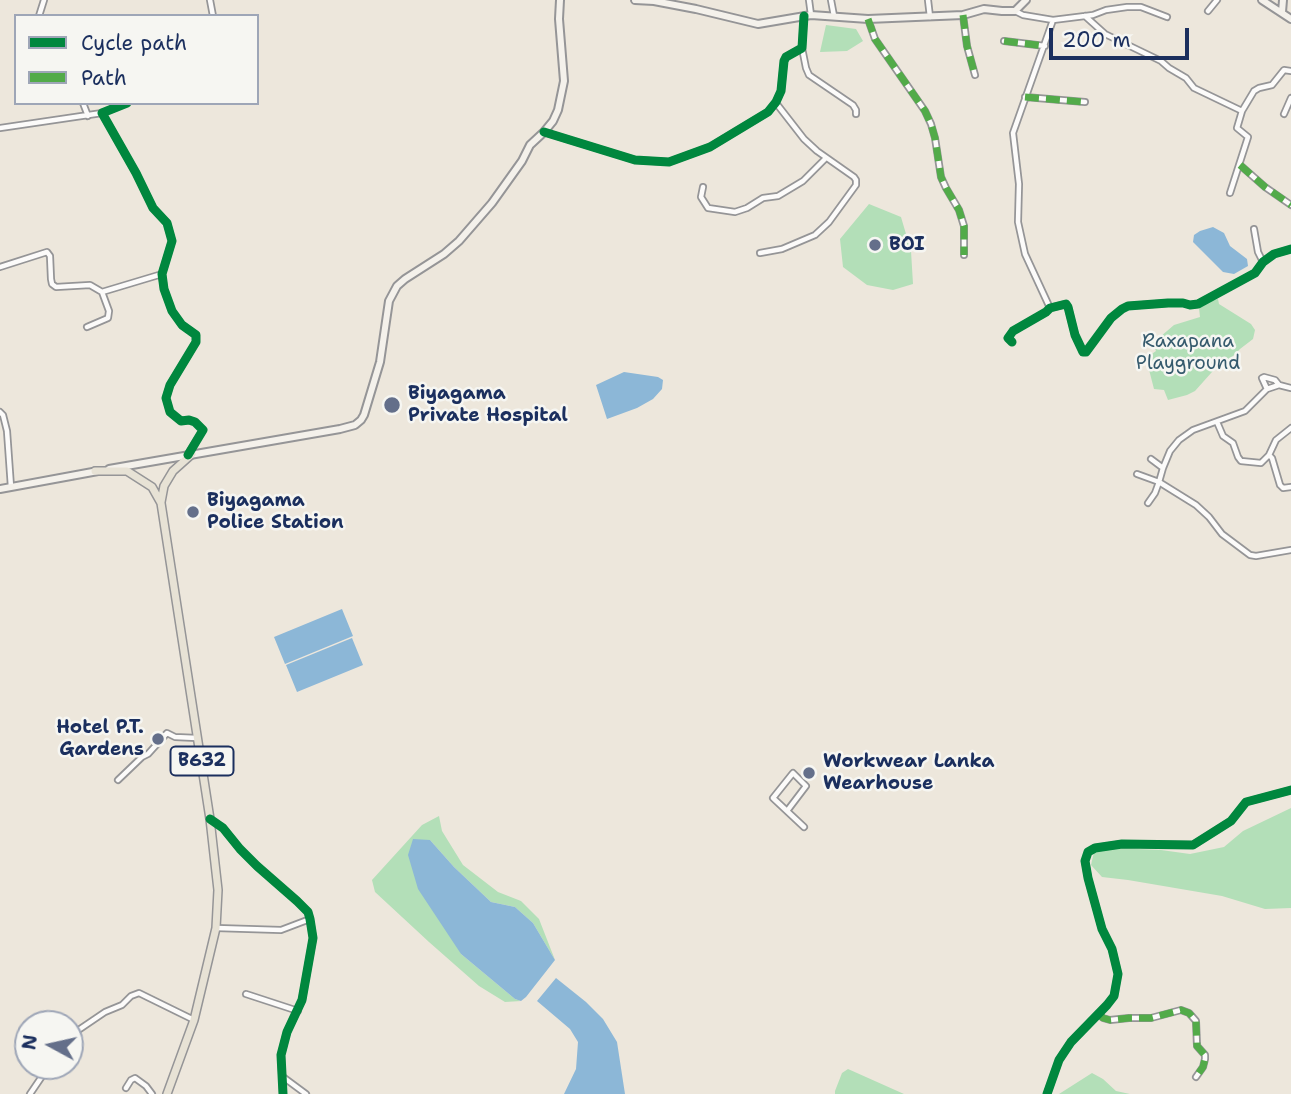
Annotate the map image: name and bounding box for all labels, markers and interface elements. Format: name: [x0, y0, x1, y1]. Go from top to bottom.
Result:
legend: [14, 14, 259, 105]
scale bar: [1053, 14, 1193, 58]
text: 200 m: [1062, 26, 1131, 54]
text: Cycle path: [81, 29, 187, 57]
text: Path: [81, 64, 127, 92]
place label: BOI: [889, 234, 925, 256]
marker: BOI: [867, 237, 883, 253]
park label: Raxapana Playground: [1136, 331, 1240, 375]
place label: Biyagama Private Hospital: [408, 383, 568, 427]
marker: Biyagama Private Hospital: [382, 395, 402, 415]
place label: Biyagama Police Station: [207, 490, 344, 534]
marker: Biyagama Police Station: [185, 504, 201, 520]
place label: Hotel P.T. Gardens: [56, 717, 144, 761]
marker: Hotel P.T. Gardens: [150, 731, 166, 747]
road number: B632: [170, 746, 234, 776]
place label: Workwear Lanka Wearhouse: [823, 751, 995, 795]
marker: Workwear Lanka Wearhouse: [801, 765, 817, 781]
north arrow: [14, 1010, 84, 1080]
text: N: [16, 1033, 43, 1051]

